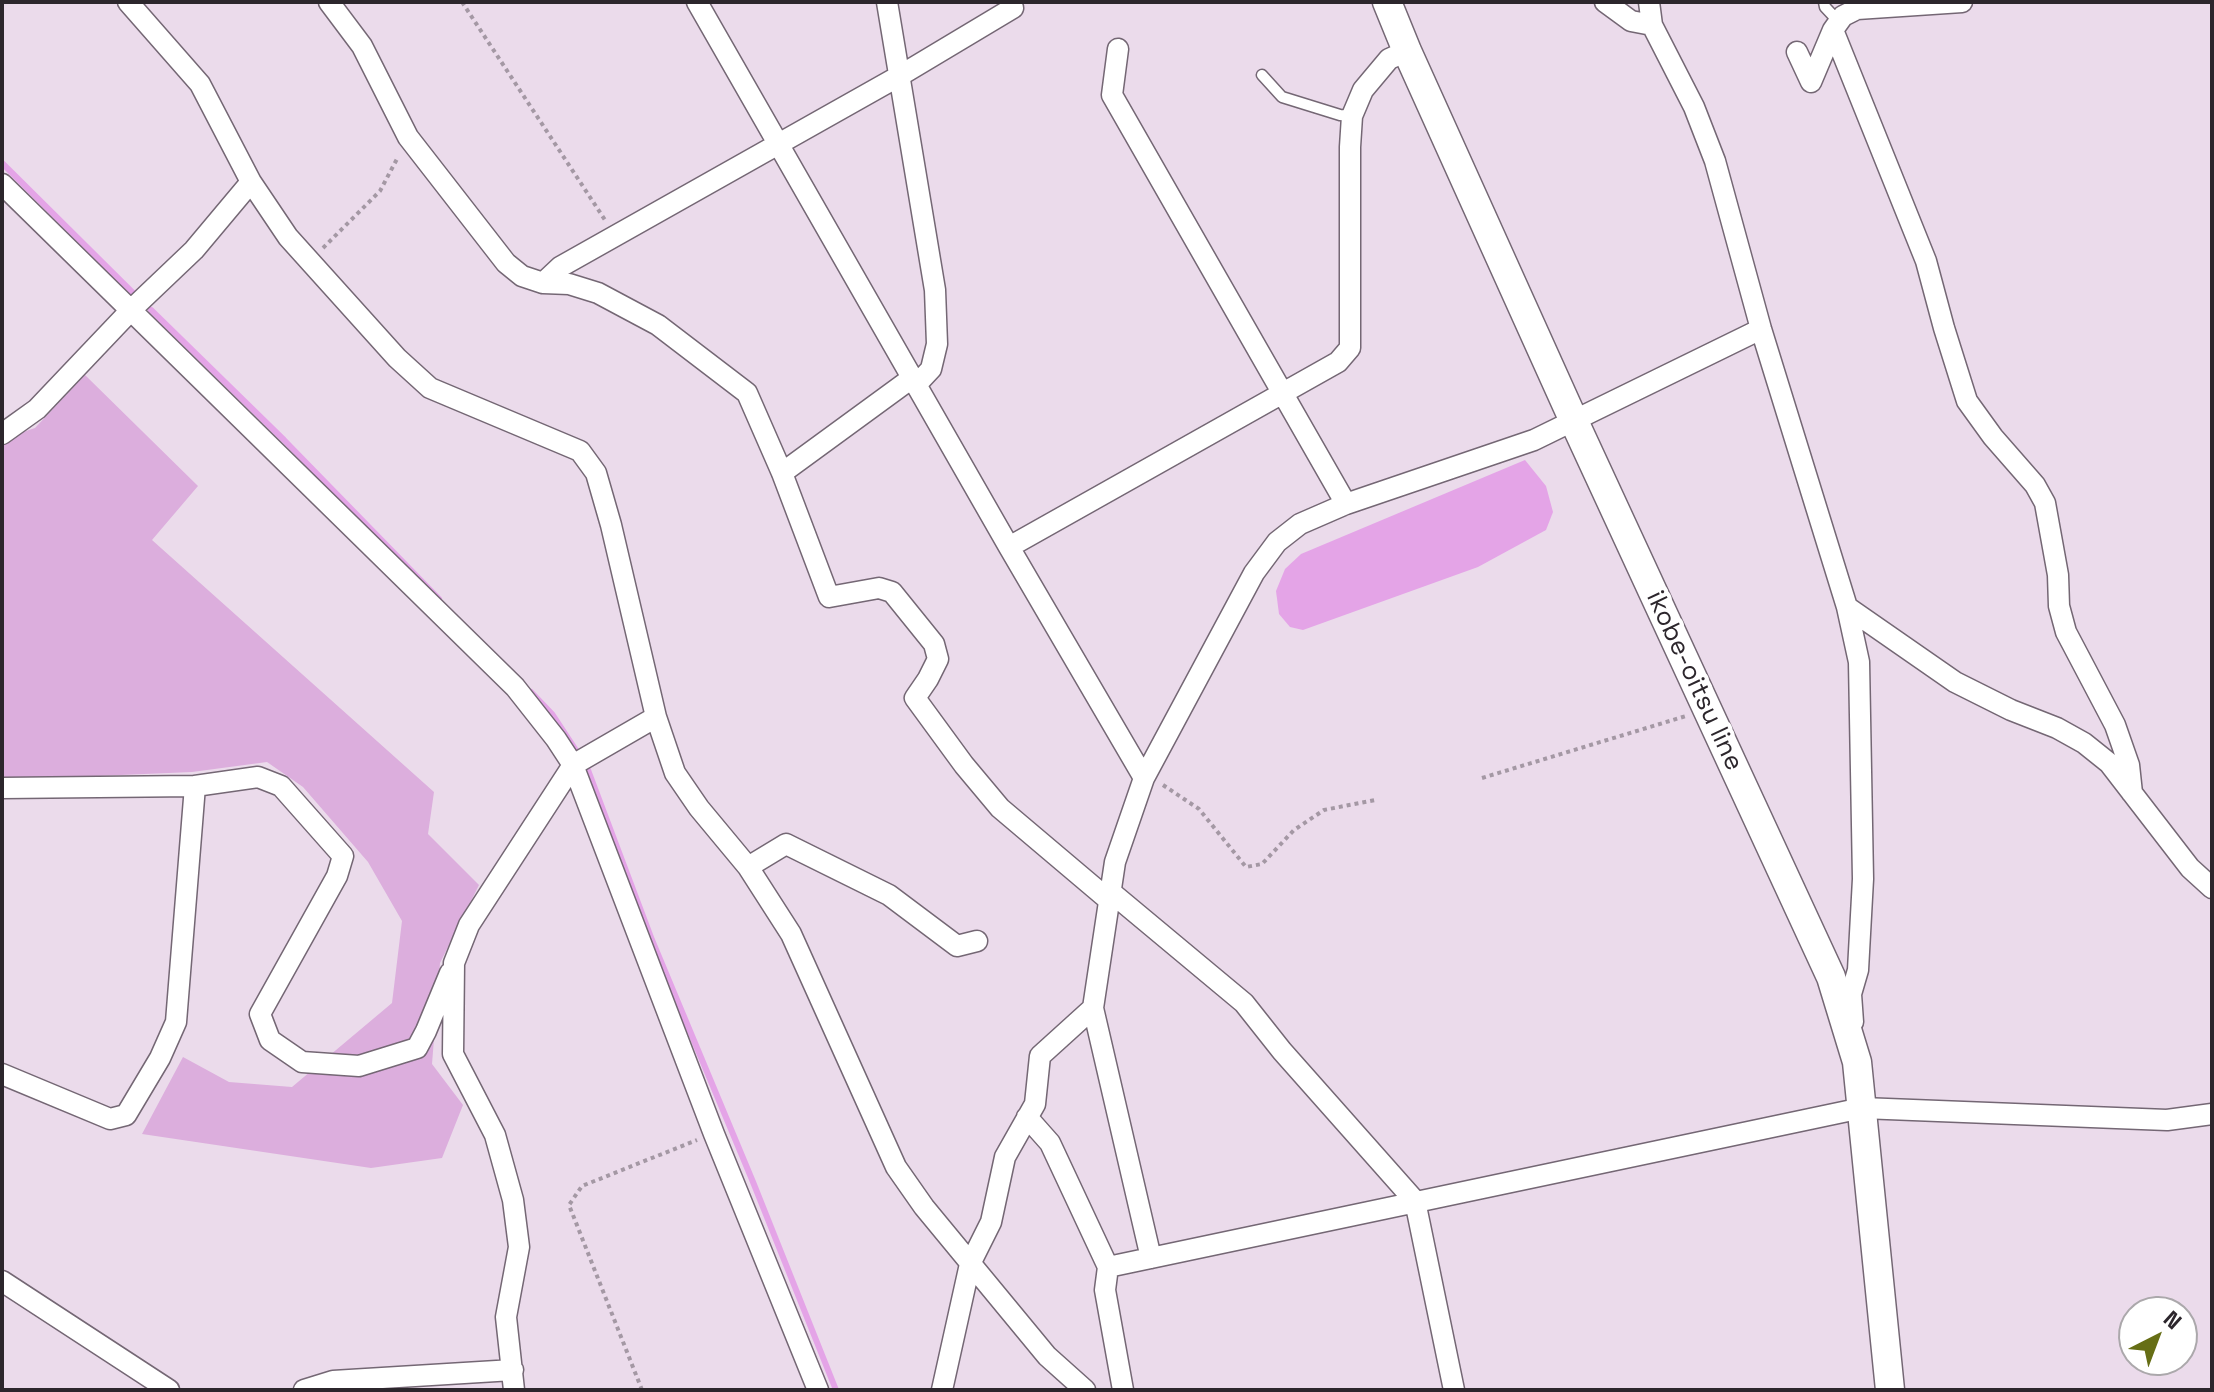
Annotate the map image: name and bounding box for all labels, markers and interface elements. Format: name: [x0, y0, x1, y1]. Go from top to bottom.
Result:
street label: ikobe-oitsu line: [1639, 586, 1749, 776]
north arrow: [2118, 1296, 2198, 1376]
text: N: [2158, 1304, 2188, 1335]

